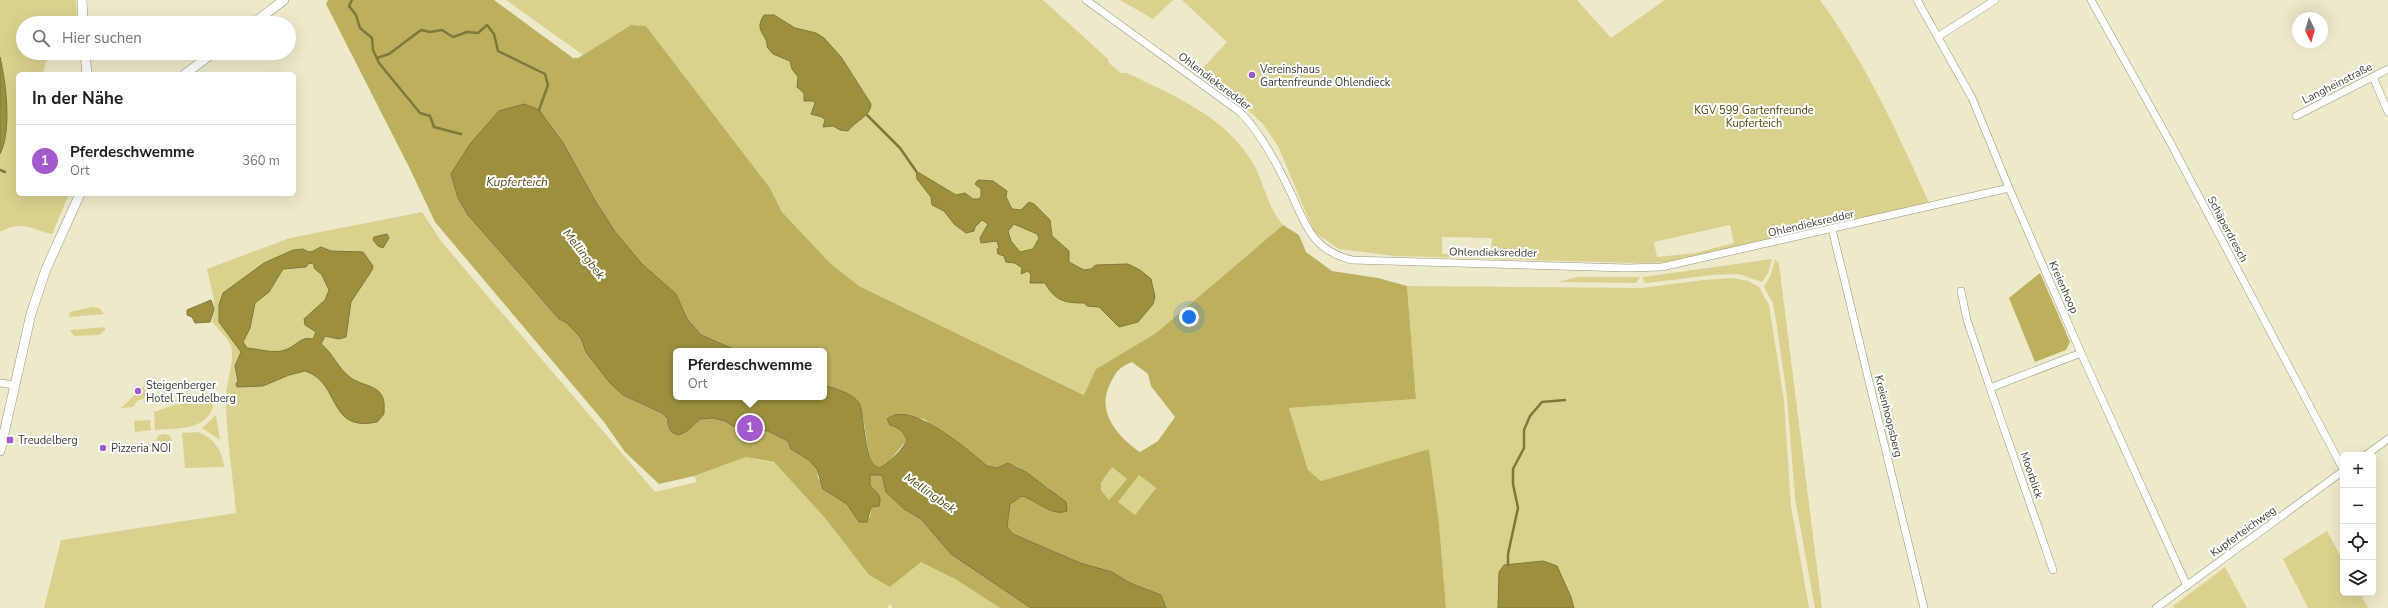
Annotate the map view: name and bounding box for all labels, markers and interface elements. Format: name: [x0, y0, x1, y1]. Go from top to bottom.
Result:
north arrow: [2292, 12, 2328, 48]
search box: [16, 16, 296, 60]
icon: search: [30, 27, 52, 49]
text: Hier suchen: [62, 28, 142, 48]
street label: Ohlendieksredder: [1175, 49, 1254, 114]
street label: Langheinstraße: [2300, 59, 2375, 108]
place label: Vereinshaus Gartenfreunde Ohlendieck: [1259, 62, 1391, 90]
marker: Vereinshaus Gartenfreunde Ohlendieck: [1247, 70, 1257, 80]
text: In der Nähe: [32, 87, 123, 110]
park label: KGV 599 Gartenfreunde Kupferteich: [1694, 103, 1814, 131]
text: Pferdeschwemme: [70, 142, 194, 162]
text: 1: [41, 152, 49, 170]
text: 360 m: [242, 152, 280, 170]
text: Ort: [70, 162, 90, 180]
water label: Kupferteich: [486, 174, 548, 190]
street label: Schäperdresch: [2204, 194, 2251, 265]
street label: Ohlendieksredder: [1767, 206, 1856, 241]
water label: Mellingbek: [559, 226, 609, 283]
street label: Ohlendieksredder: [1449, 244, 1537, 261]
street label: Kreienhoop: [2045, 259, 2082, 316]
your location: [1179, 307, 1199, 327]
popup: [673, 348, 827, 400]
text: Pferdeschwemme: [688, 355, 812, 375]
street label: Kreienhoopsberg: [1871, 374, 1906, 459]
text: Ort: [688, 375, 707, 393]
place label: Steigenberger Hotel Treudelberg: [146, 378, 236, 406]
marker: Steigenberger Hotel Treudelberg: [133, 386, 143, 396]
pin: 1: [737, 413, 763, 443]
place label: Treudelberg: [18, 433, 78, 448]
marker: Treudelberg: [5, 435, 15, 445]
place label: Pizzeria NOI: [111, 441, 171, 456]
marker: Pizzeria NOI: [98, 443, 108, 453]
street label: Moorblick: [2017, 450, 2047, 501]
map controls: [2340, 452, 2376, 596]
button: +: [2340, 452, 2376, 488]
water label: Mellingbek: [901, 469, 960, 517]
button: −: [2340, 488, 2376, 524]
street label: Kupferteichweg: [2207, 502, 2279, 560]
button: locate: [2340, 524, 2376, 560]
button: layers: [2340, 560, 2376, 596]

